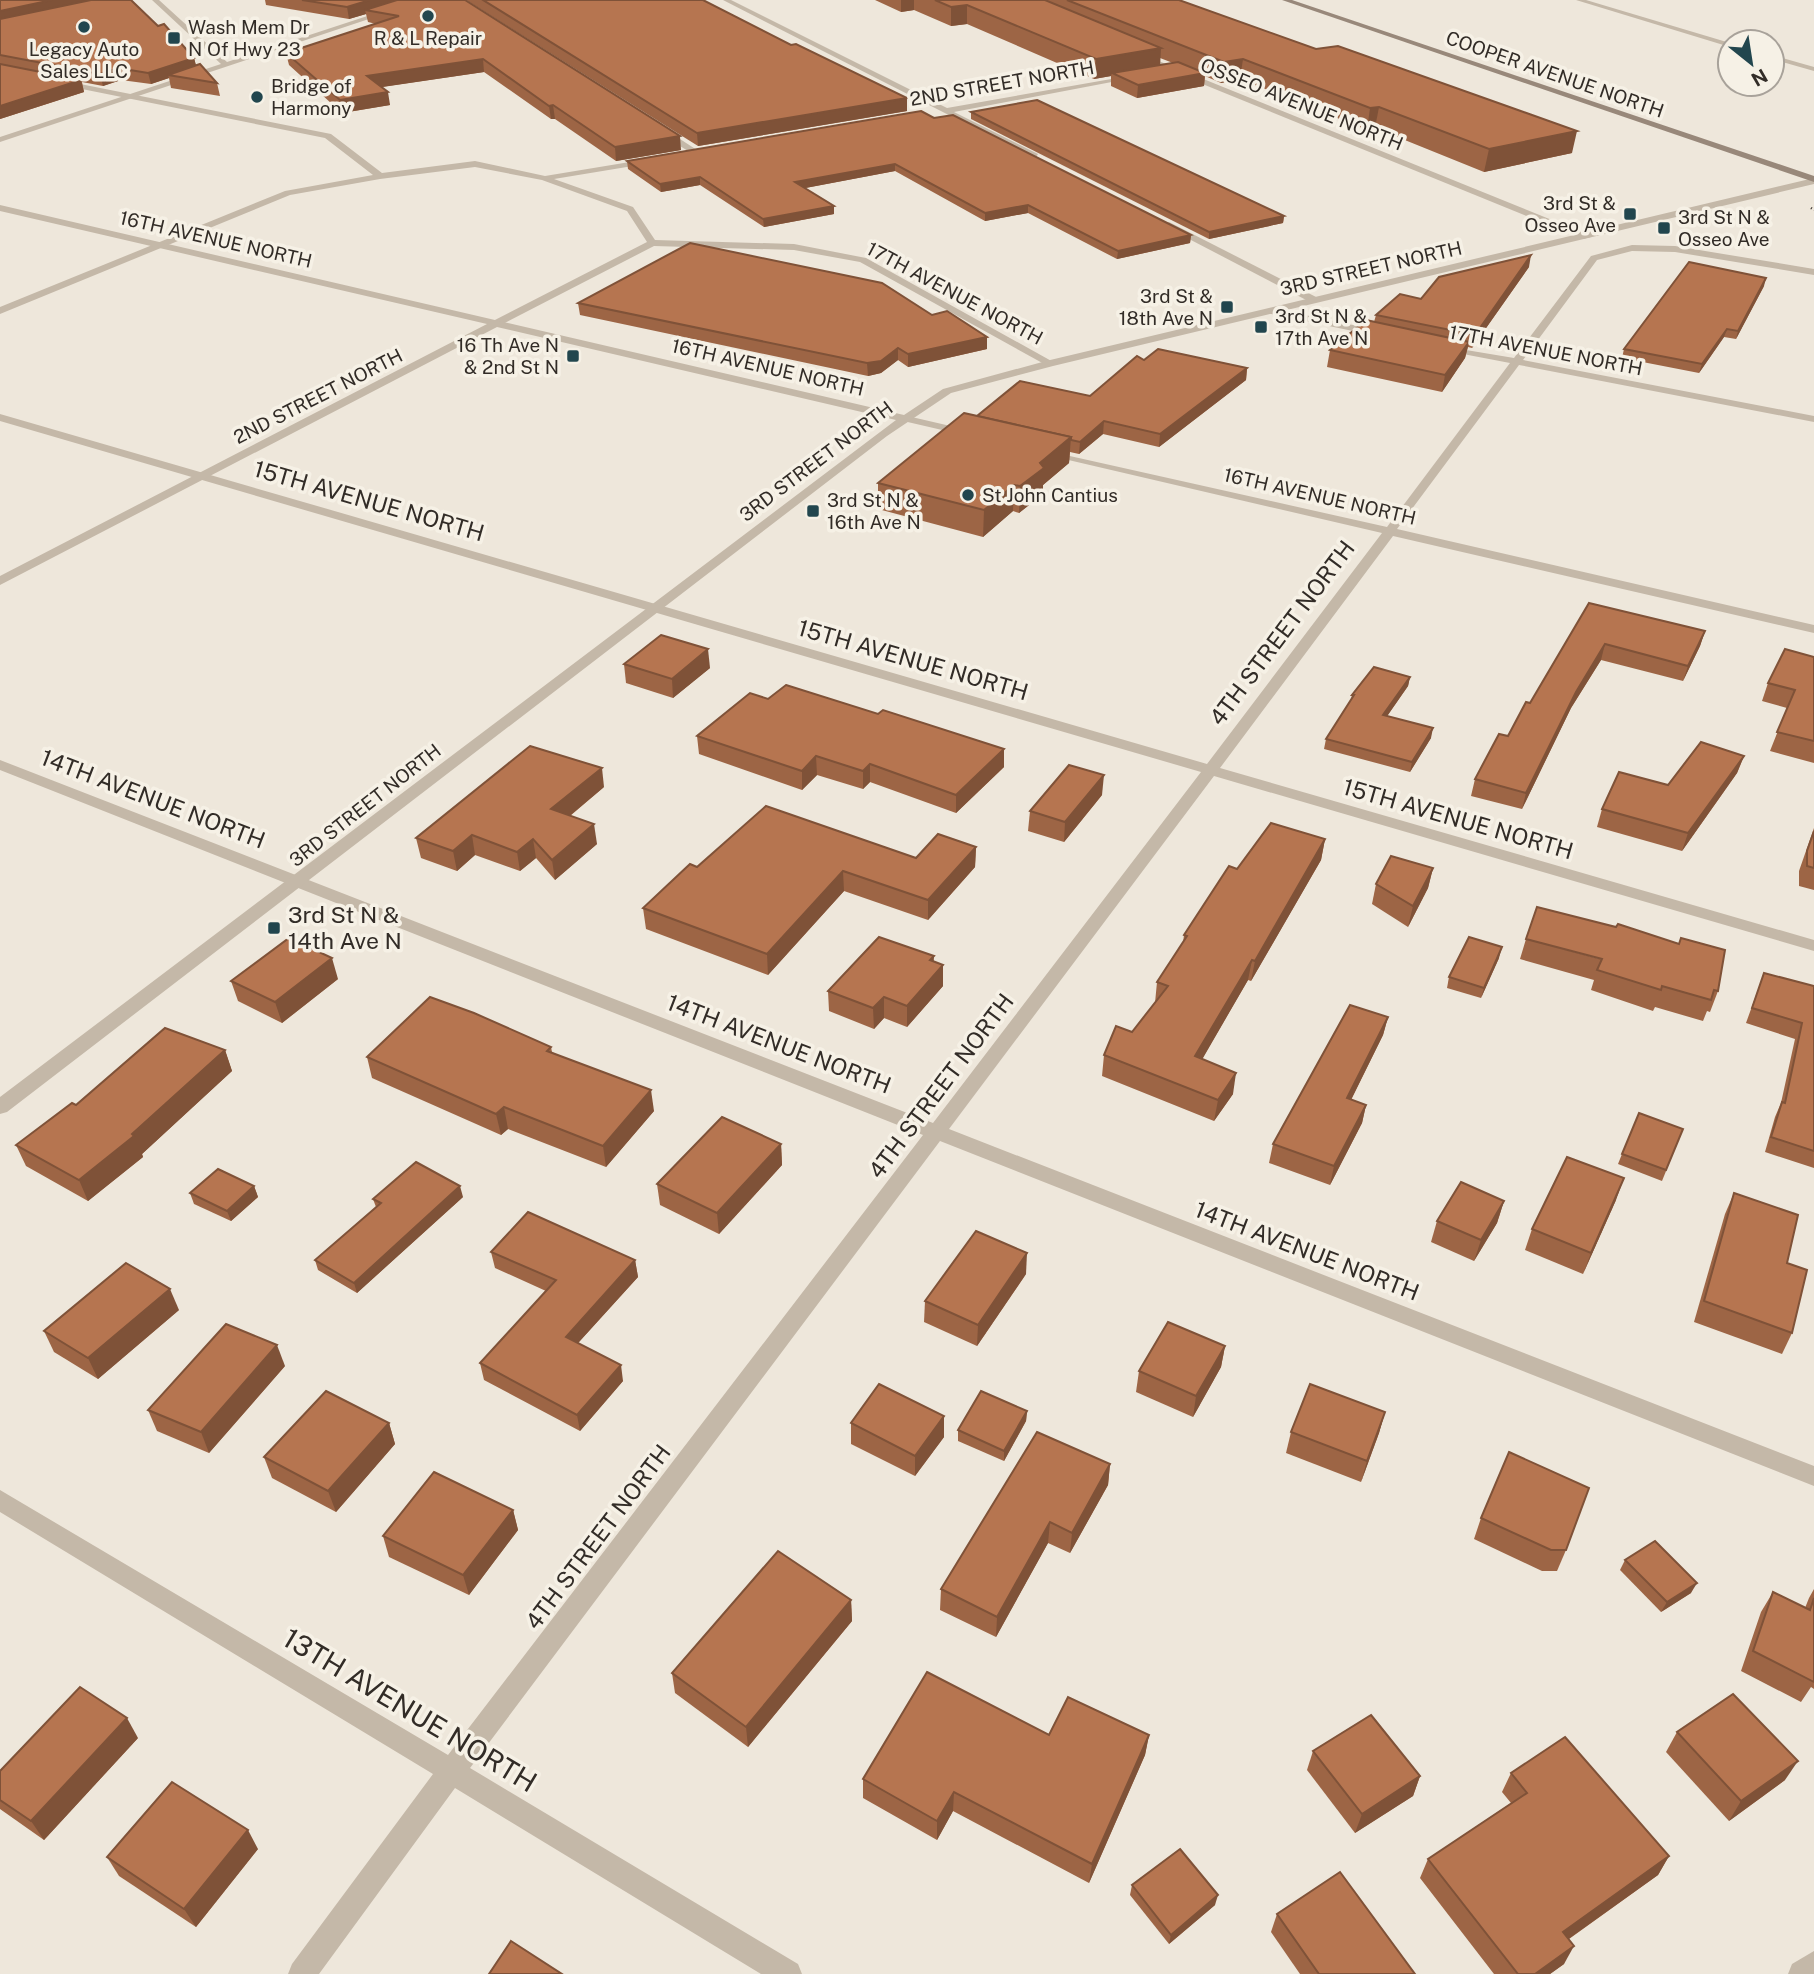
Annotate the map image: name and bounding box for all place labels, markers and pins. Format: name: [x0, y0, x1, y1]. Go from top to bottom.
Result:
marker: R & L Repair: [420, 8, 436, 24]
place label: Wash Mem Dr N Of Hwy 23: [188, 16, 310, 60]
marker: Legacy Auto Sales LLC: [76, 19, 92, 35]
place label: R & L Repair: [374, 27, 482, 49]
marker: Wash Mem Dr N Of Hwy 23: [166, 30, 182, 46]
place label: Legacy Auto Sales LLC: [29, 38, 139, 82]
place label: Bridge of Harmony: [271, 75, 352, 119]
marker: Bridge of Harmony: [249, 89, 265, 105]
place label: 3rd St & Osseo Ave: [1524, 192, 1616, 236]
marker: 3rd St & Osseo Ave: [1622, 206, 1638, 222]
place label: 3rd St N & Osseo Ave: [1678, 206, 1770, 250]
marker: 3rd St N & Osseo Ave: [1656, 220, 1672, 236]
place label: 3rd St & 18th Ave N: [1119, 285, 1213, 329]
marker: 3rd St & 18th Ave N: [1219, 299, 1235, 315]
place label: 3rd St N & 17th Ave N: [1275, 305, 1368, 349]
marker: 3rd St N & 17th Ave N: [1253, 319, 1269, 335]
place label: 16 Th Ave N & 2nd St N: [457, 334, 559, 378]
marker: 16 Th Ave N & 2nd St N: [565, 348, 581, 364]
place label: St John Cantius: [982, 484, 1118, 506]
marker: St John Cantius: [960, 487, 976, 503]
place label: 3rd St N & 16th Ave N: [827, 489, 921, 533]
marker: 3rd St N & 16th Ave N: [805, 503, 821, 519]
place label: 3rd St N & 14th Ave N: [288, 901, 402, 954]
marker: 3rd St N & 14th Ave N: [266, 920, 282, 936]

